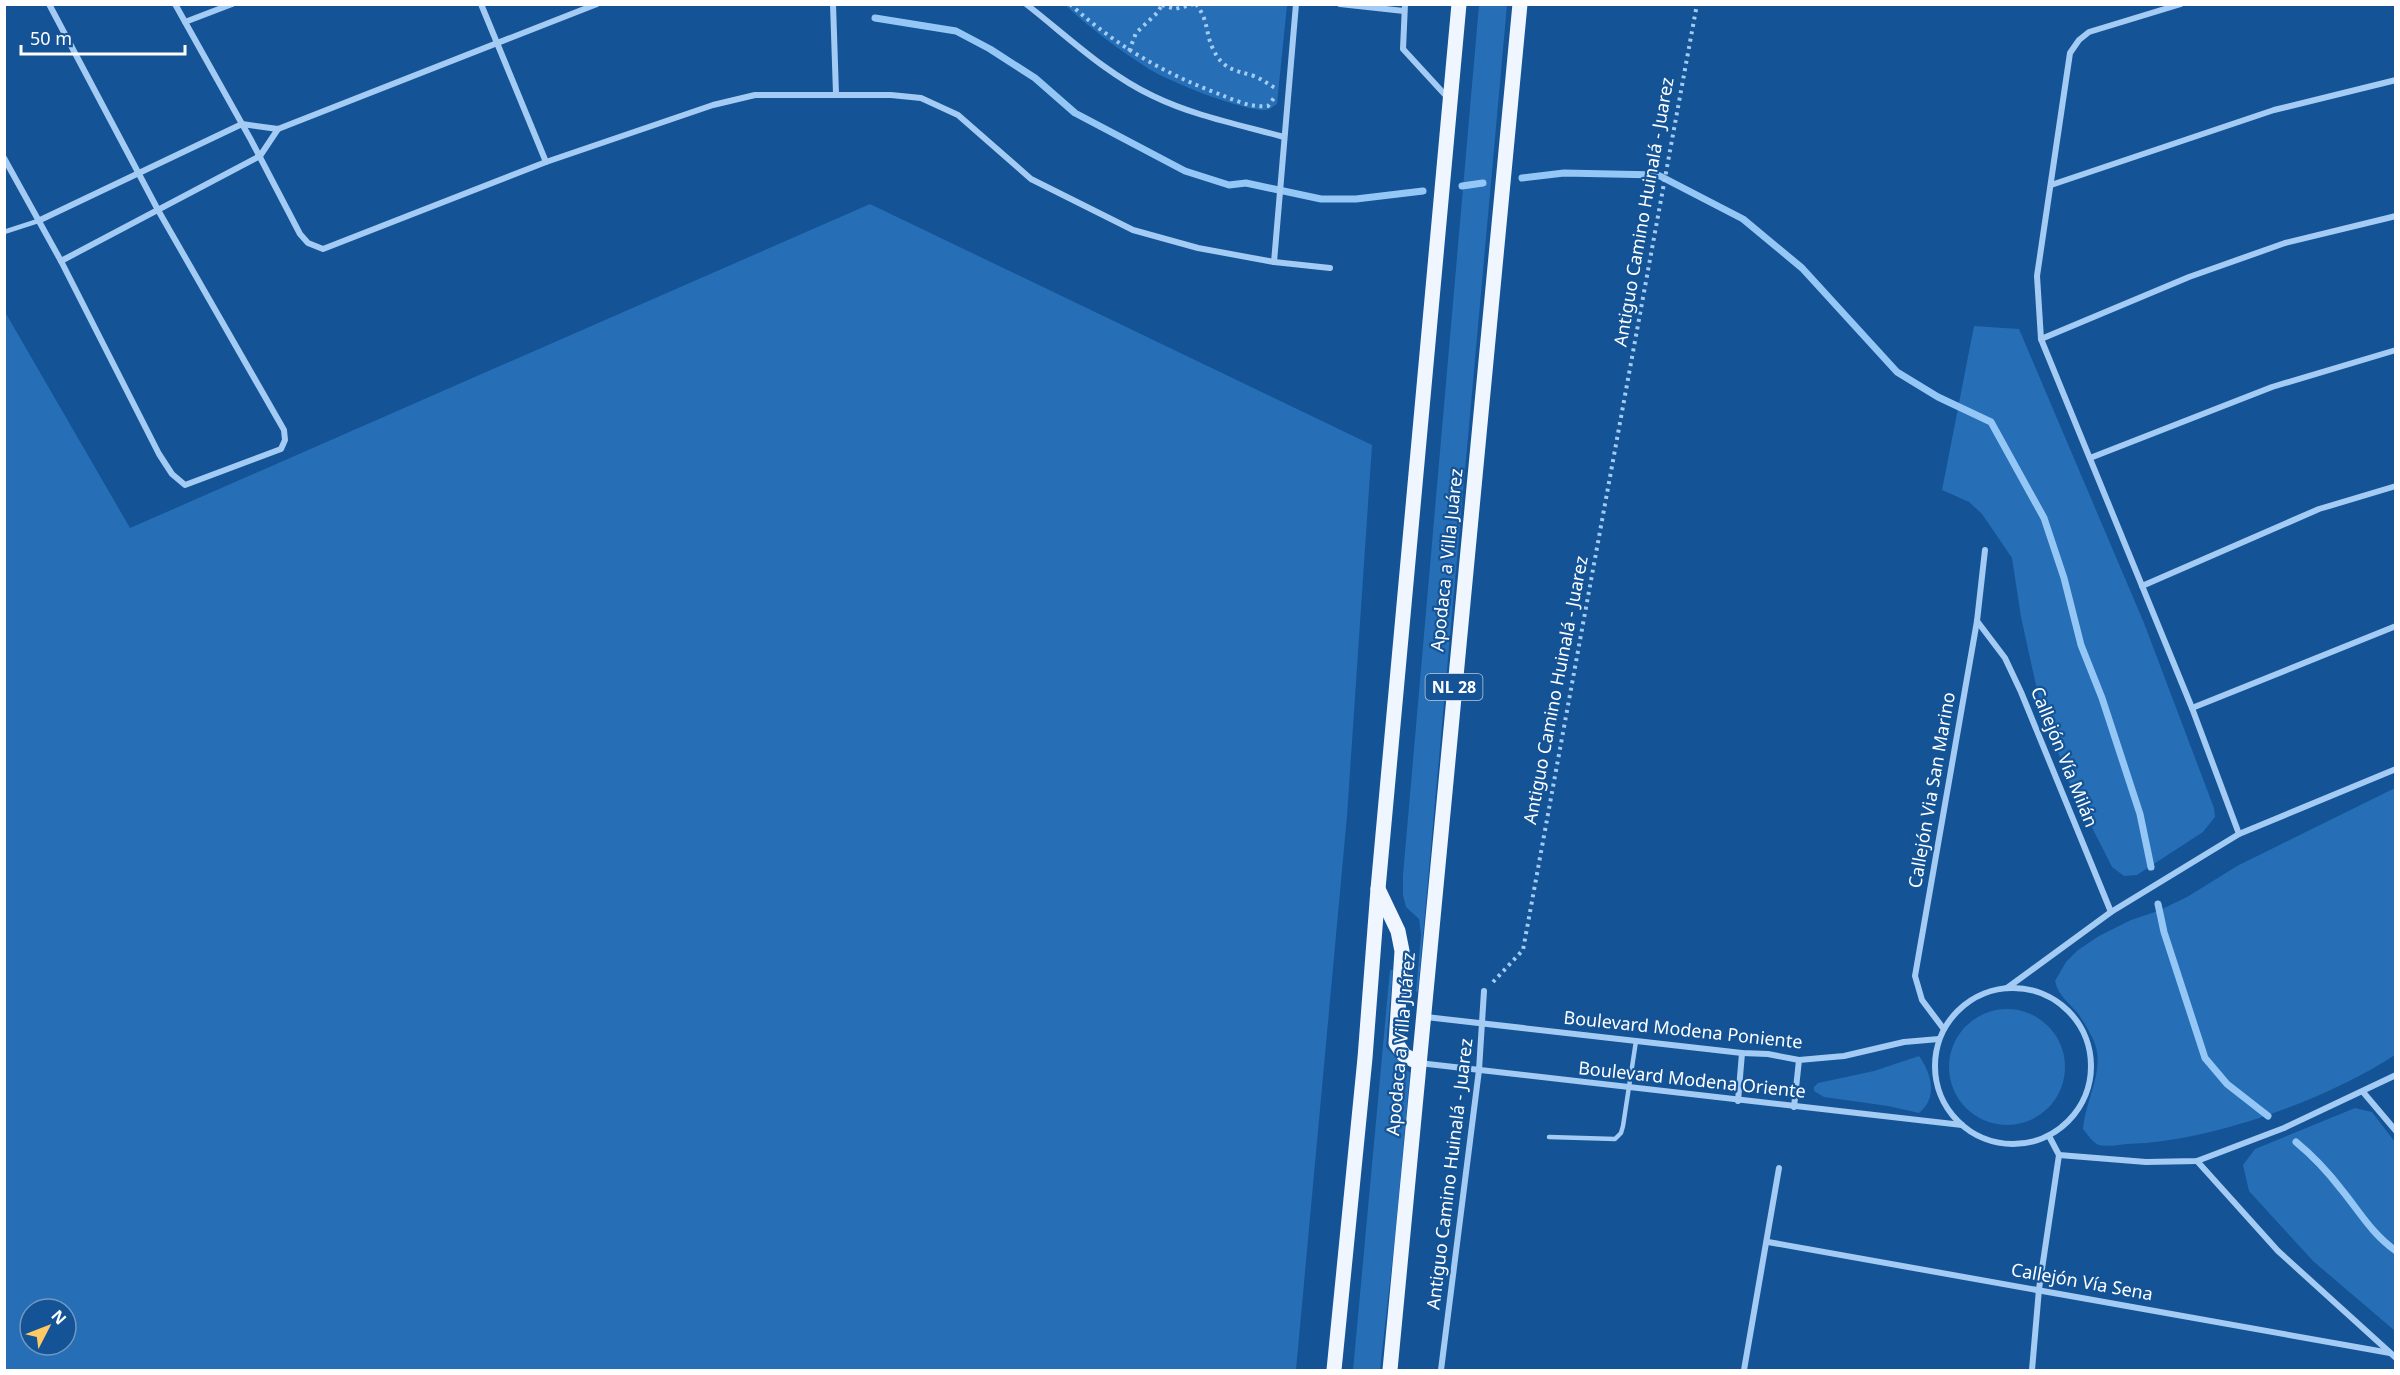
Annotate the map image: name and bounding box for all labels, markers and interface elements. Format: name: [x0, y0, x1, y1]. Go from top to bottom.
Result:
scale bar: [21, 18, 184, 56]
text: 50 m: [30, 26, 72, 50]
street label: Antiguo Camino Huinalá - Juarez: [1607, 75, 1679, 348]
street label: Apodaca a Villa Juárez: [1424, 467, 1468, 653]
street label: Antiguo Camino Huinalá - Juarez: [1517, 554, 1593, 826]
road number: NL 28: [1426, 674, 1482, 700]
street label: Callejón Vía Milán: [2026, 683, 2104, 830]
street label: Callejón Via San Marino: [1902, 690, 1960, 890]
street label: Apodaca a Villa Juárez: [1380, 951, 1420, 1137]
street label: Boulevard Modena Poniente: [1562, 1005, 1804, 1053]
street label: Antiguo Camino Huinalá - Juarez: [1420, 1037, 1478, 1311]
street label: Boulevard Modena Oriente: [1577, 1055, 1807, 1103]
street label: Callejón Vía Sena: [2009, 1257, 2155, 1305]
north arrow: [18, 1297, 78, 1357]
text: N: [47, 1305, 72, 1329]

